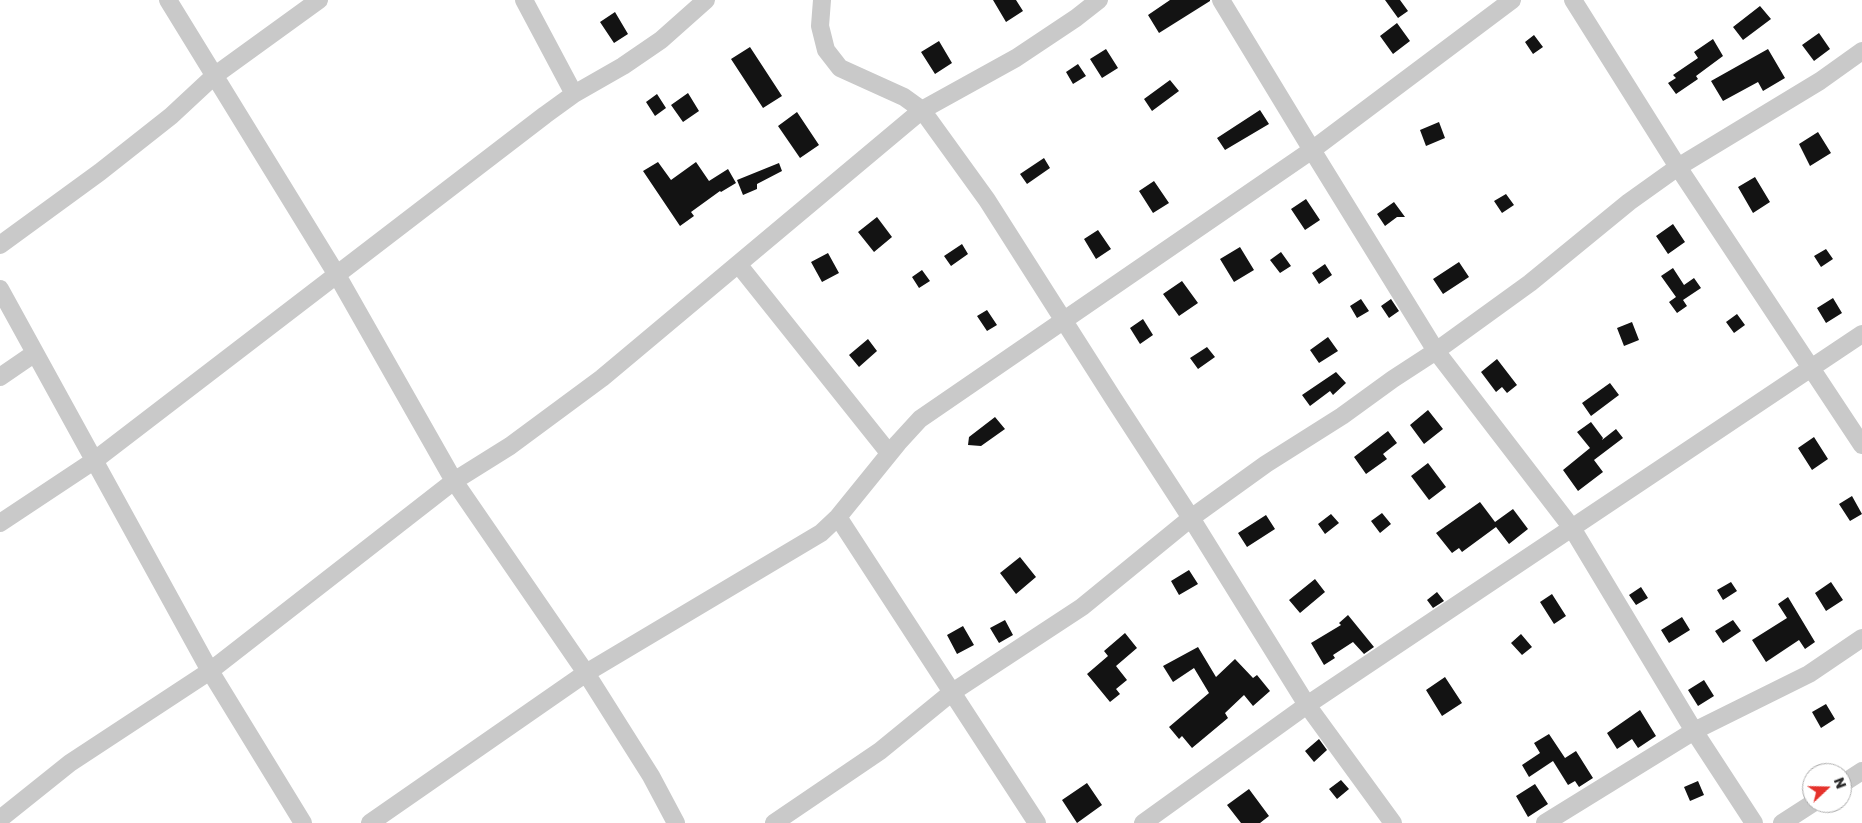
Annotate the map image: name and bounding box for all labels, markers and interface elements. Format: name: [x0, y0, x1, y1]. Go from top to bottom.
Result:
north arrow: [1802, 763, 1852, 813]
text: N: [1831, 775, 1850, 791]

